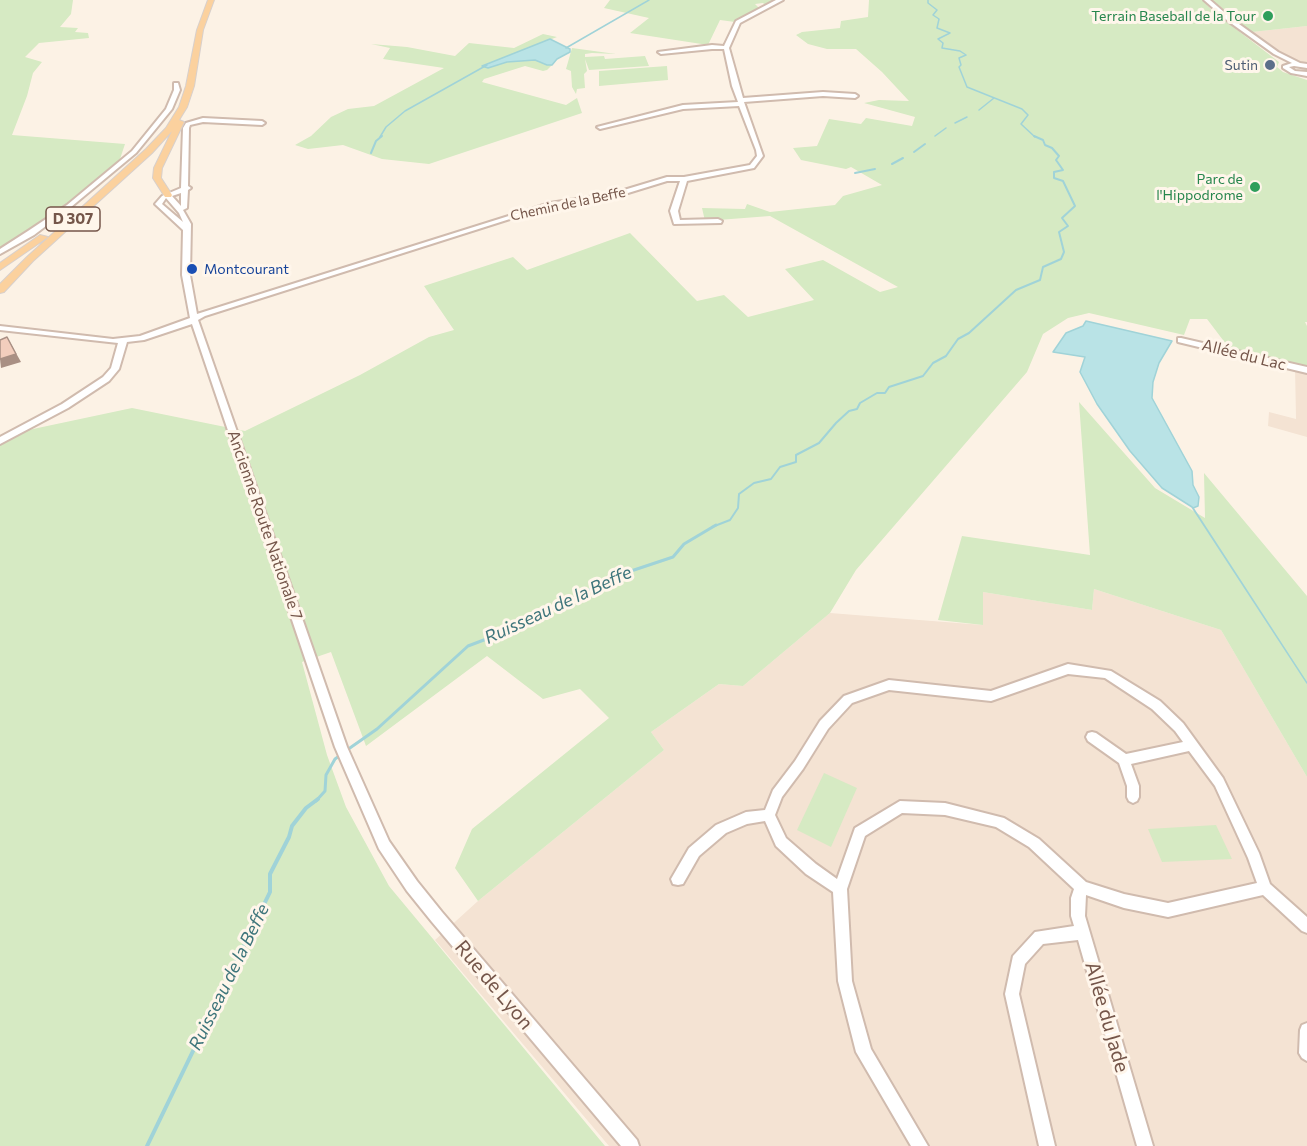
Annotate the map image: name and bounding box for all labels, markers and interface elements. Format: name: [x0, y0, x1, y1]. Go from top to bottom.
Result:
place label: Terrain Baseball de la Tour: [1091, 8, 1256, 24]
marker: Terrain Baseball de la Tour: [1261, 9, 1275, 23]
place label: Sutin: [1225, 57, 1258, 73]
marker: Sutin: [1263, 58, 1277, 72]
place label: Parc de l'Hippodrome: [1156, 171, 1243, 204]
marker: Parc de l'Hippodrome: [1248, 180, 1262, 194]
street label: Chemin de la Beffe: [509, 184, 627, 224]
road number: D 307: [46, 207, 100, 231]
place label: Montcourant: [204, 261, 289, 277]
marker: Montcourant: [185, 262, 199, 276]
street label: Allée du Lac: [1200, 335, 1288, 375]
street label: Ancienne Route Nationale 7: [223, 428, 307, 622]
water label: Ruisseau de la Beffe: [481, 561, 635, 649]
water label: Ruisseau de la Beffe: [184, 900, 274, 1054]
street label: Rue de Lyon: [450, 936, 538, 1034]
street label: Allée du Jade: [1080, 959, 1134, 1075]

